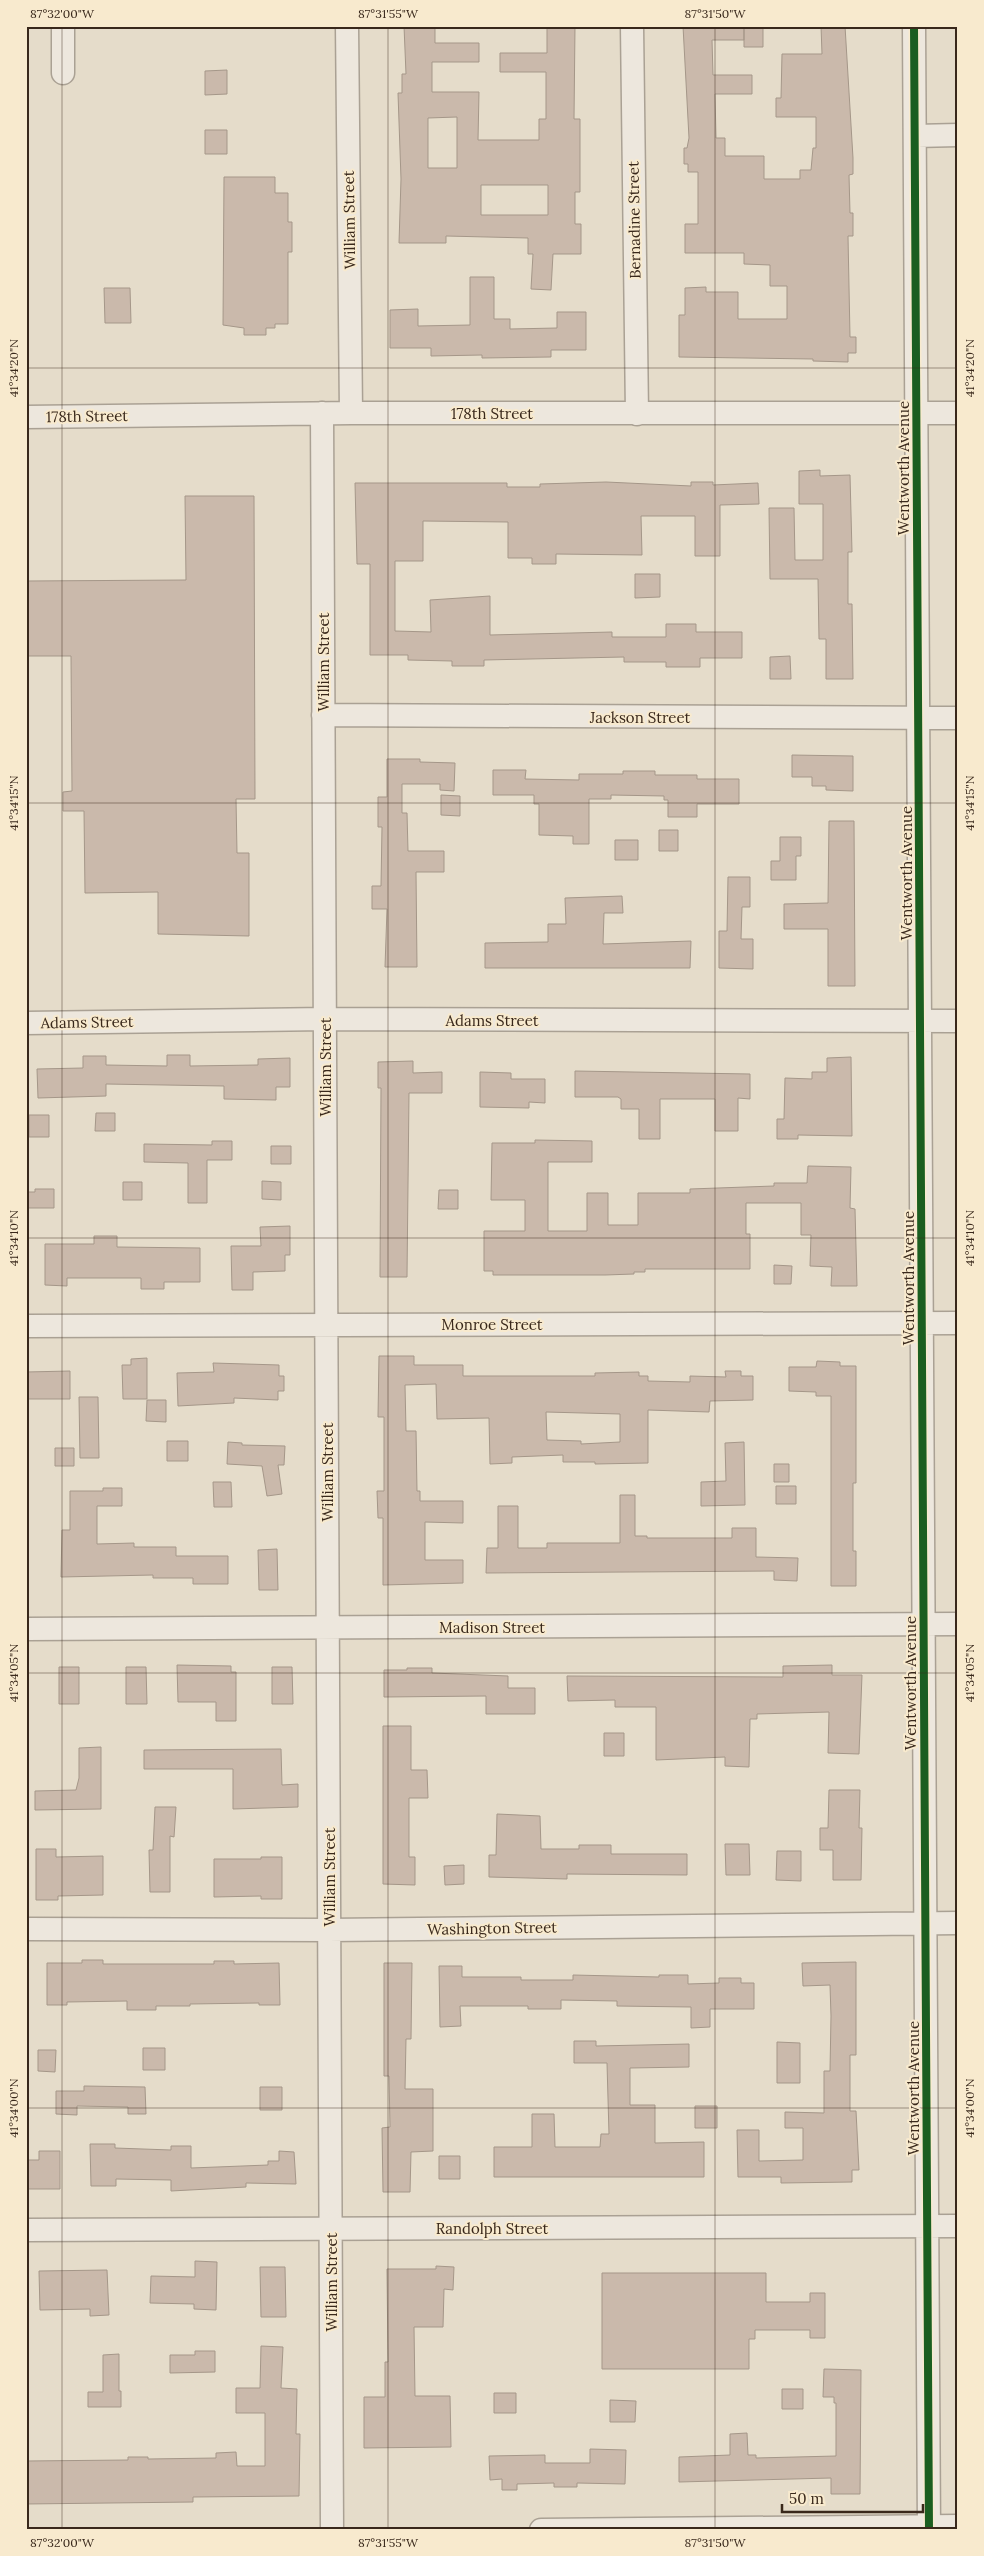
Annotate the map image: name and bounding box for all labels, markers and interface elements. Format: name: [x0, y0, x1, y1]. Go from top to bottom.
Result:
text: 87°32'00"W: [30, 6, 95, 21]
text: 87°31'55"W: [358, 6, 419, 21]
text: 87°31'50"W: [685, 6, 746, 21]
street label: Bernadine Street: [623, 161, 645, 279]
street label: William Street: [339, 170, 359, 270]
text: 41°34'20"N: [6, 339, 21, 397]
text: 41°34'20"N: [962, 339, 977, 397]
street label: Wentworth Avenue: [894, 401, 913, 535]
street label: 178th Street: [451, 404, 533, 423]
street label: 178th Street: [46, 406, 128, 426]
street label: William Street: [314, 612, 333, 711]
street label: Jackson Street: [589, 708, 690, 727]
text: 41°34'15"N: [6, 775, 21, 831]
text: 41°34'15"N: [962, 775, 977, 831]
street label: Wentworth Avenue: [897, 806, 916, 940]
street label: Adams Street: [445, 1011, 539, 1030]
street label: Adams Street: [39, 1012, 134, 1032]
street label: William Street: [316, 1017, 335, 1116]
text: 41°34'10"N: [6, 1210, 21, 1266]
text: 41°34'10"N: [962, 1210, 977, 1266]
street label: Wentworth Avenue: [899, 1211, 918, 1345]
street label: Monroe Street: [441, 1315, 543, 1334]
street label: William Street: [318, 1422, 337, 1521]
street label: Wentworth Avenue: [901, 1616, 920, 1750]
street label: Madison Street: [439, 1618, 545, 1637]
text: 41°34'05"N: [6, 1644, 21, 1702]
text: 41°34'05"N: [962, 1644, 977, 1702]
street label: William Street: [320, 1827, 339, 1926]
street label: Washington Street: [427, 1917, 557, 1939]
street label: Wentworth Avenue: [904, 2021, 923, 2155]
text: 41°34'00"N: [6, 2078, 21, 2138]
text: 41°34'00"N: [962, 2078, 977, 2138]
street label: Randolph Street: [436, 2219, 548, 2238]
street label: William Street: [322, 2232, 341, 2331]
scale bar: [782, 2481, 923, 2513]
text: 50 m: [789, 2489, 824, 2508]
text: 87°32'00"W: [30, 2535, 95, 2550]
text: 87°31'55"W: [358, 2535, 419, 2550]
text: 87°31'50"W: [685, 2535, 746, 2550]

